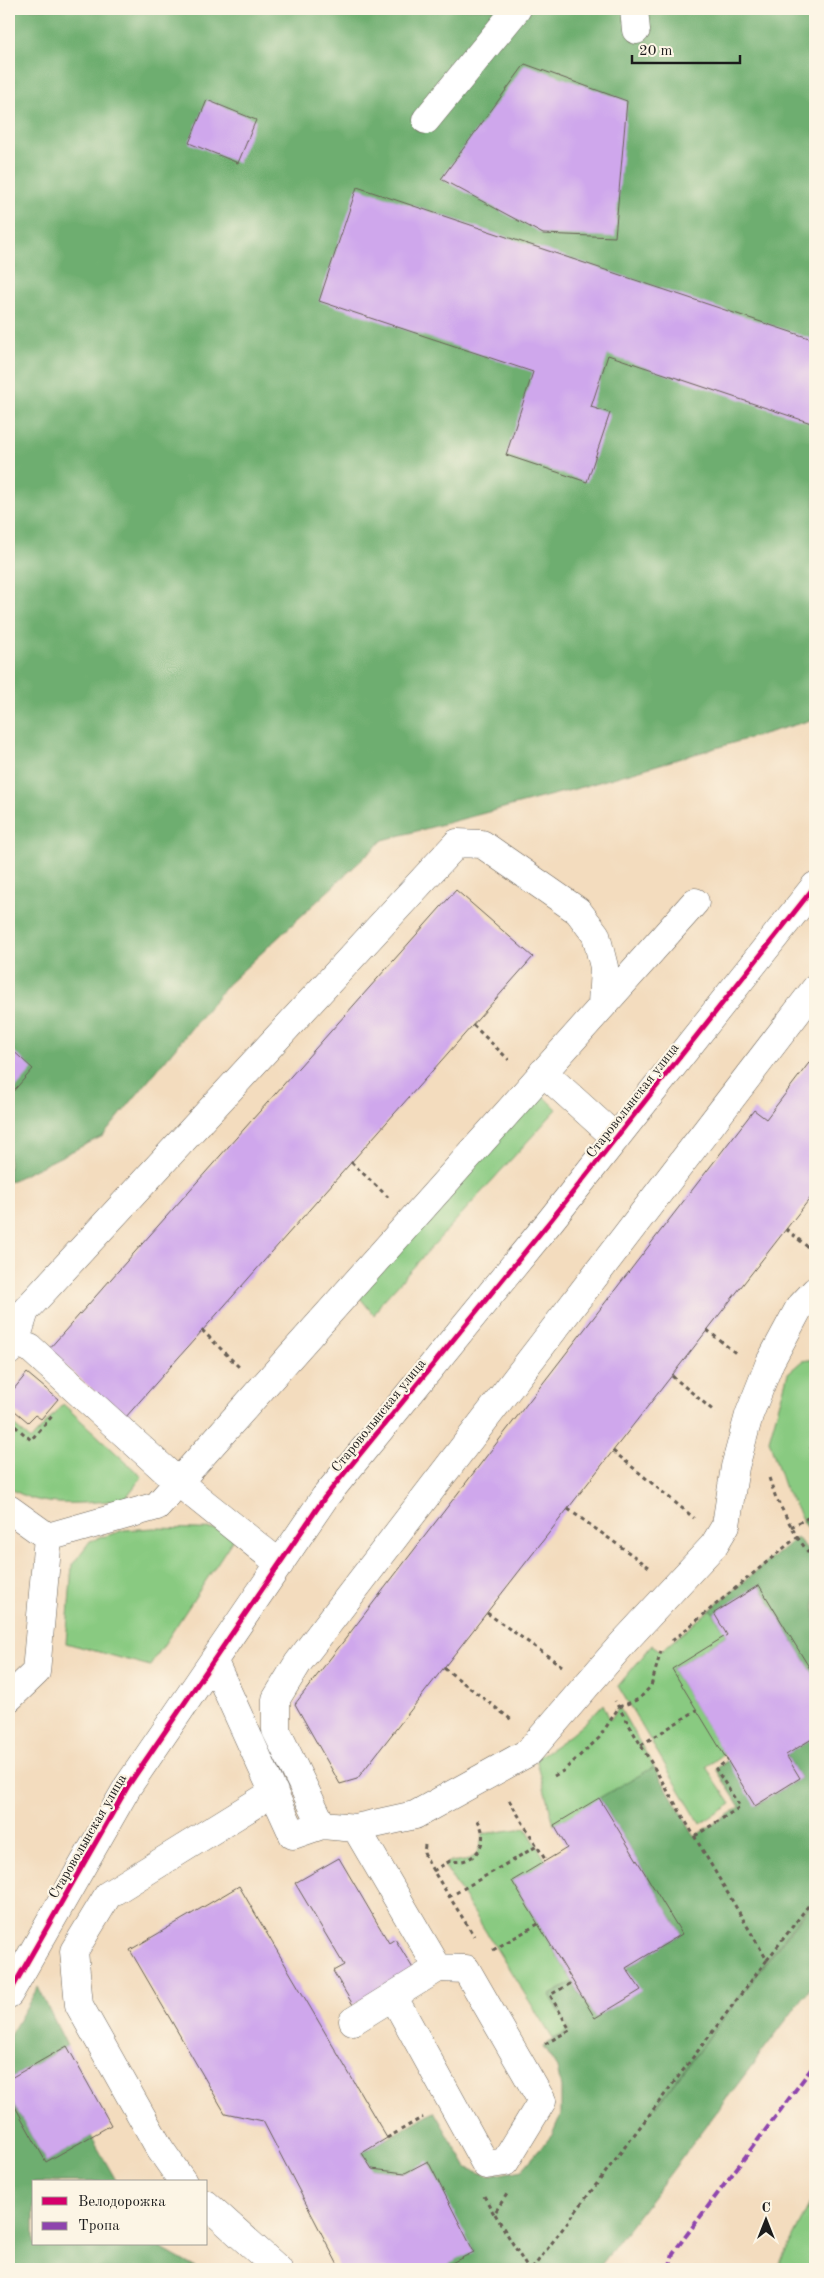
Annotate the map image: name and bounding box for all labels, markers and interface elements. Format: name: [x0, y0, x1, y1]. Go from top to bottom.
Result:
scale bar: [632, 32, 739, 64]
text: 20 m: [639, 44, 673, 59]
street label: Староволынская улица: [584, 1041, 682, 1161]
street label: Староволынская улица: [329, 1356, 429, 1475]
street label: Староволынская улица: [47, 1772, 129, 1901]
legend: [32, 2180, 208, 2246]
text: Велодорожка: [78, 2195, 166, 2210]
north arrow: [742, 2196, 792, 2246]
text: С: [761, 2201, 771, 2215]
text: Тропа: [78, 2219, 120, 2234]

